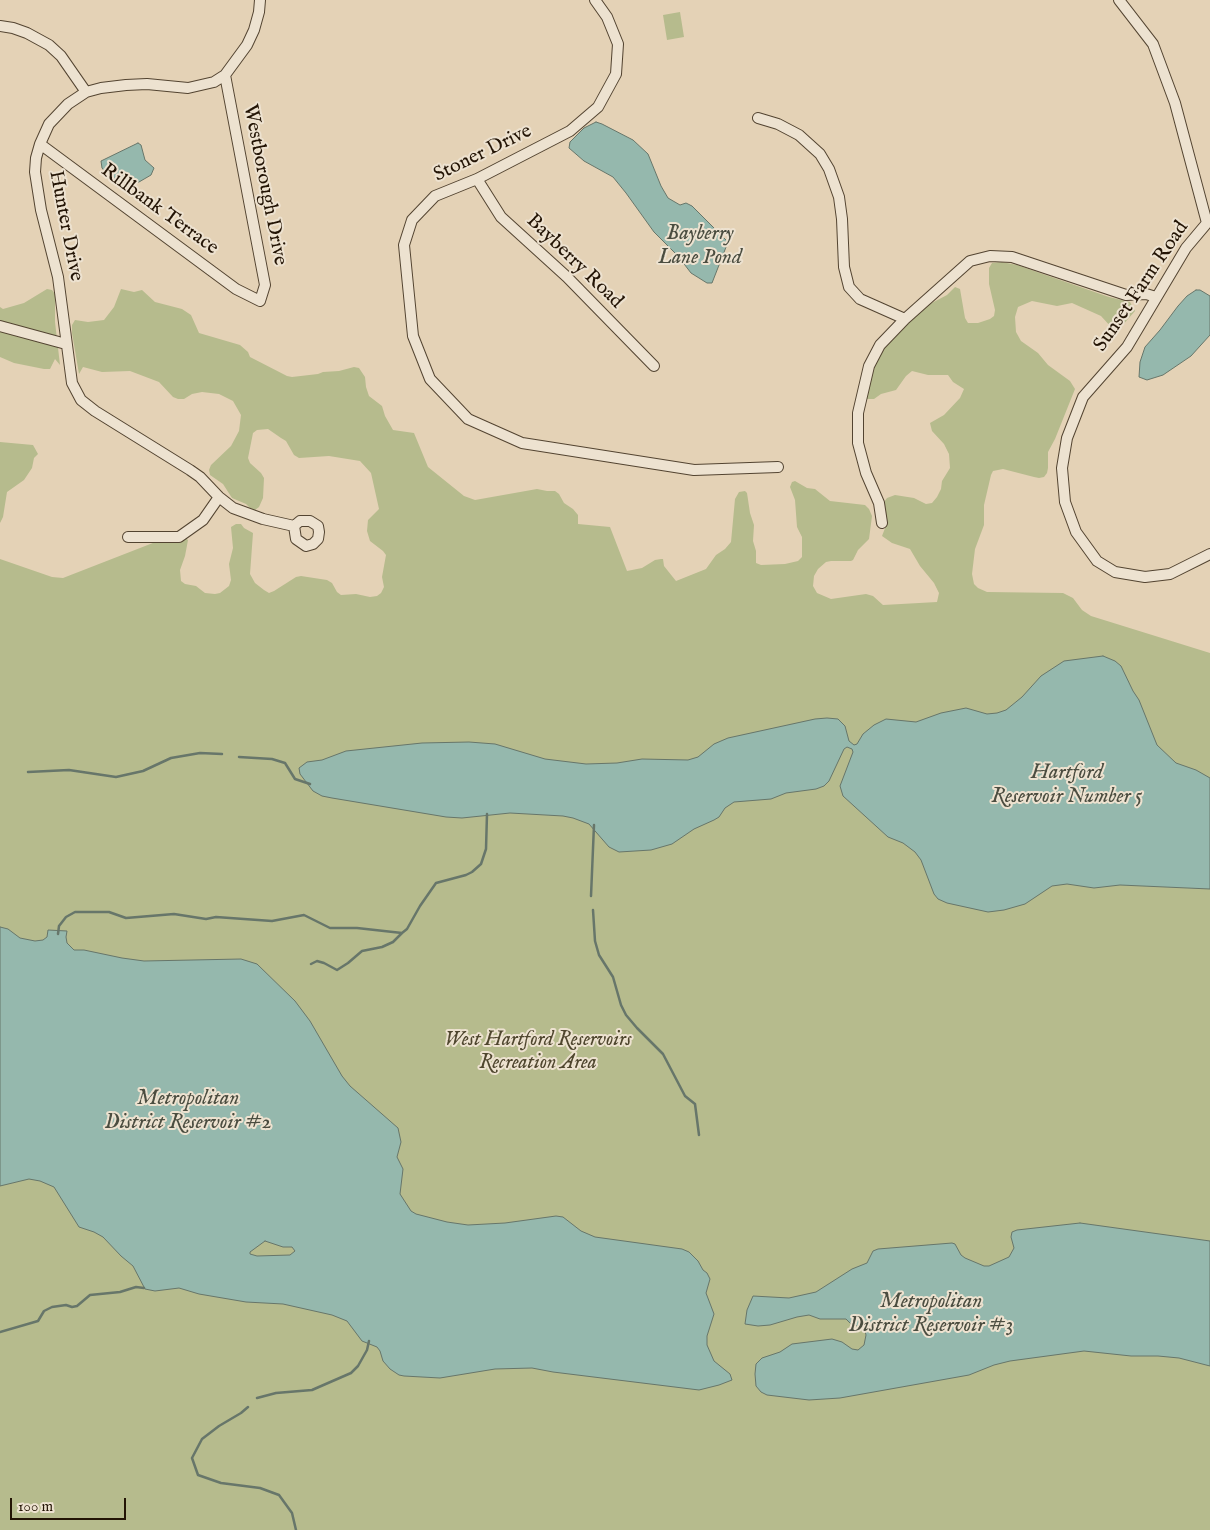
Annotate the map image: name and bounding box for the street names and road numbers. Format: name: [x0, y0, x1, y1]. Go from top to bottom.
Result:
street label: Westborough Drive: [237, 103, 291, 267]
street label: Stoner Drive: [430, 120, 536, 188]
street label: Rillbank Terrace: [95, 159, 223, 261]
street label: Hunter Drive: [43, 169, 87, 283]
street label: Bayberry Road: [521, 210, 627, 314]
street label: Sunset Farm Road: [1090, 217, 1194, 357]

